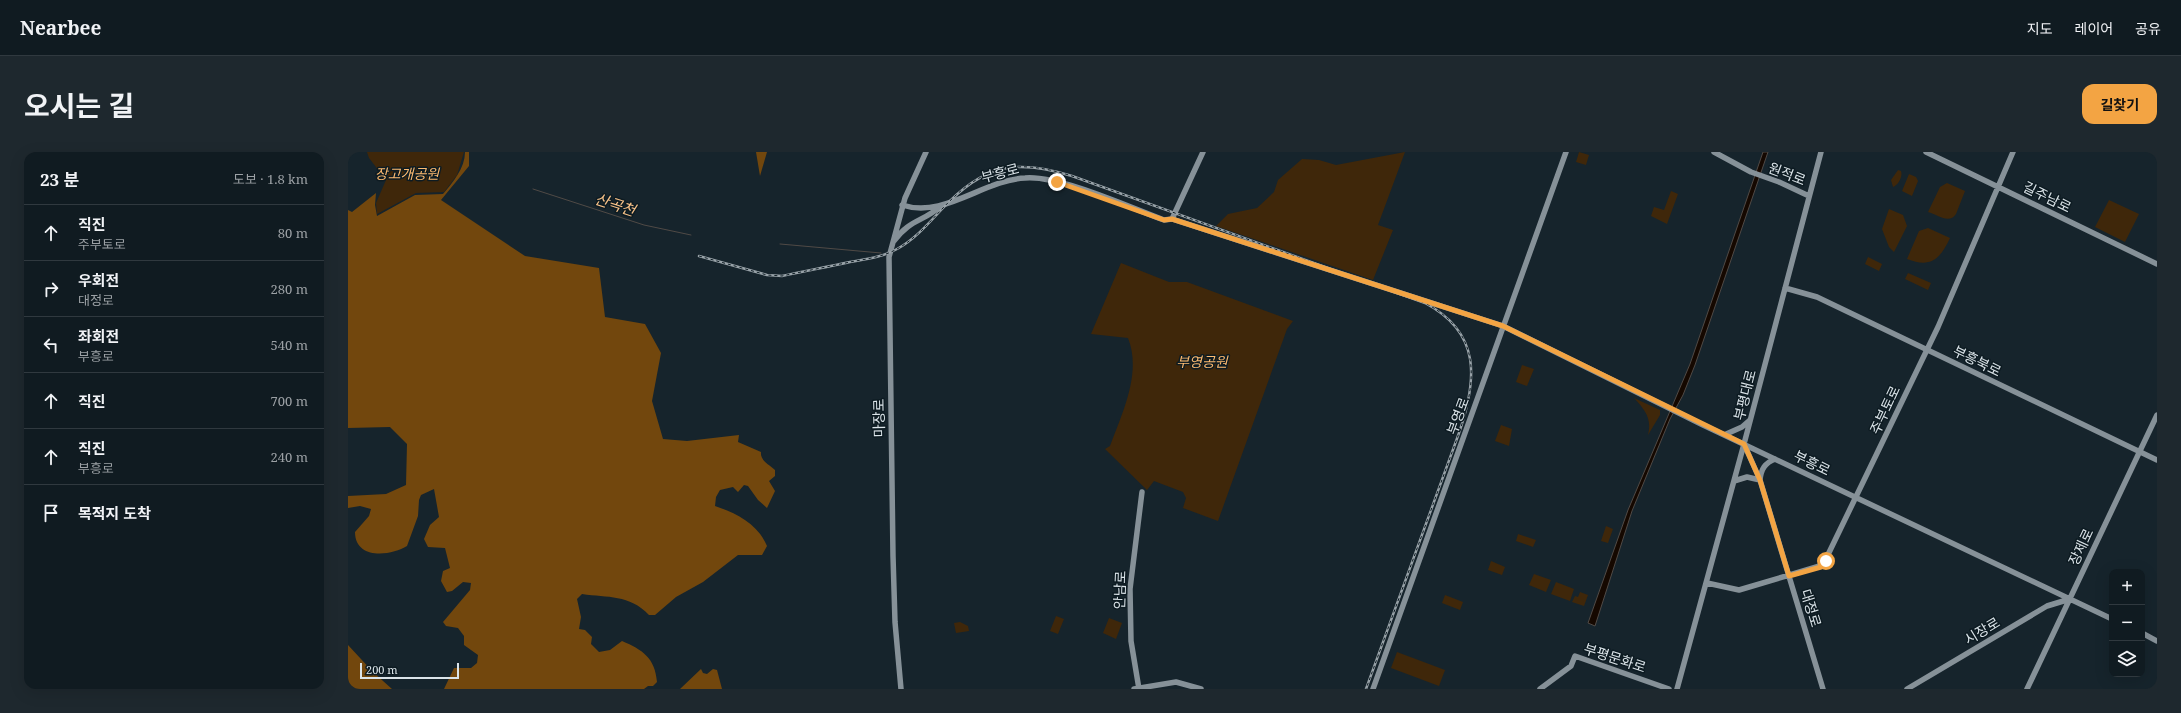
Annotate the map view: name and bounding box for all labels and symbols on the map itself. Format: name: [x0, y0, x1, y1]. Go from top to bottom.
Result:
street label: 부흥로: [979, 158, 1021, 187]
street label: 원적로: [1766, 158, 1809, 189]
park label: 장고개공원: [375, 164, 440, 183]
route end: [1048, 173, 1066, 191]
street label: 길주남로: [2020, 177, 2075, 216]
water label: 산곡천: [593, 188, 640, 221]
street label: 부흥북로: [1950, 341, 2005, 380]
park label: 부영공원: [1176, 352, 1229, 371]
street label: 부평대로: [1729, 367, 1760, 422]
street label: 주부토로: [1865, 382, 1904, 437]
street label: 부영로: [1442, 394, 1473, 437]
street label: 마장로: [869, 398, 888, 437]
street label: 부흥로: [1791, 446, 1834, 480]
street label: 장제로: [2064, 525, 2097, 568]
route start: [1817, 552, 1835, 570]
street label: 안남로: [1109, 570, 1130, 610]
street label: 대정로: [1797, 587, 1826, 629]
street label: 시장로: [1960, 612, 2003, 649]
street label: 부평문화로: [1582, 639, 1649, 677]
scale bar: [360, 661, 459, 680]

